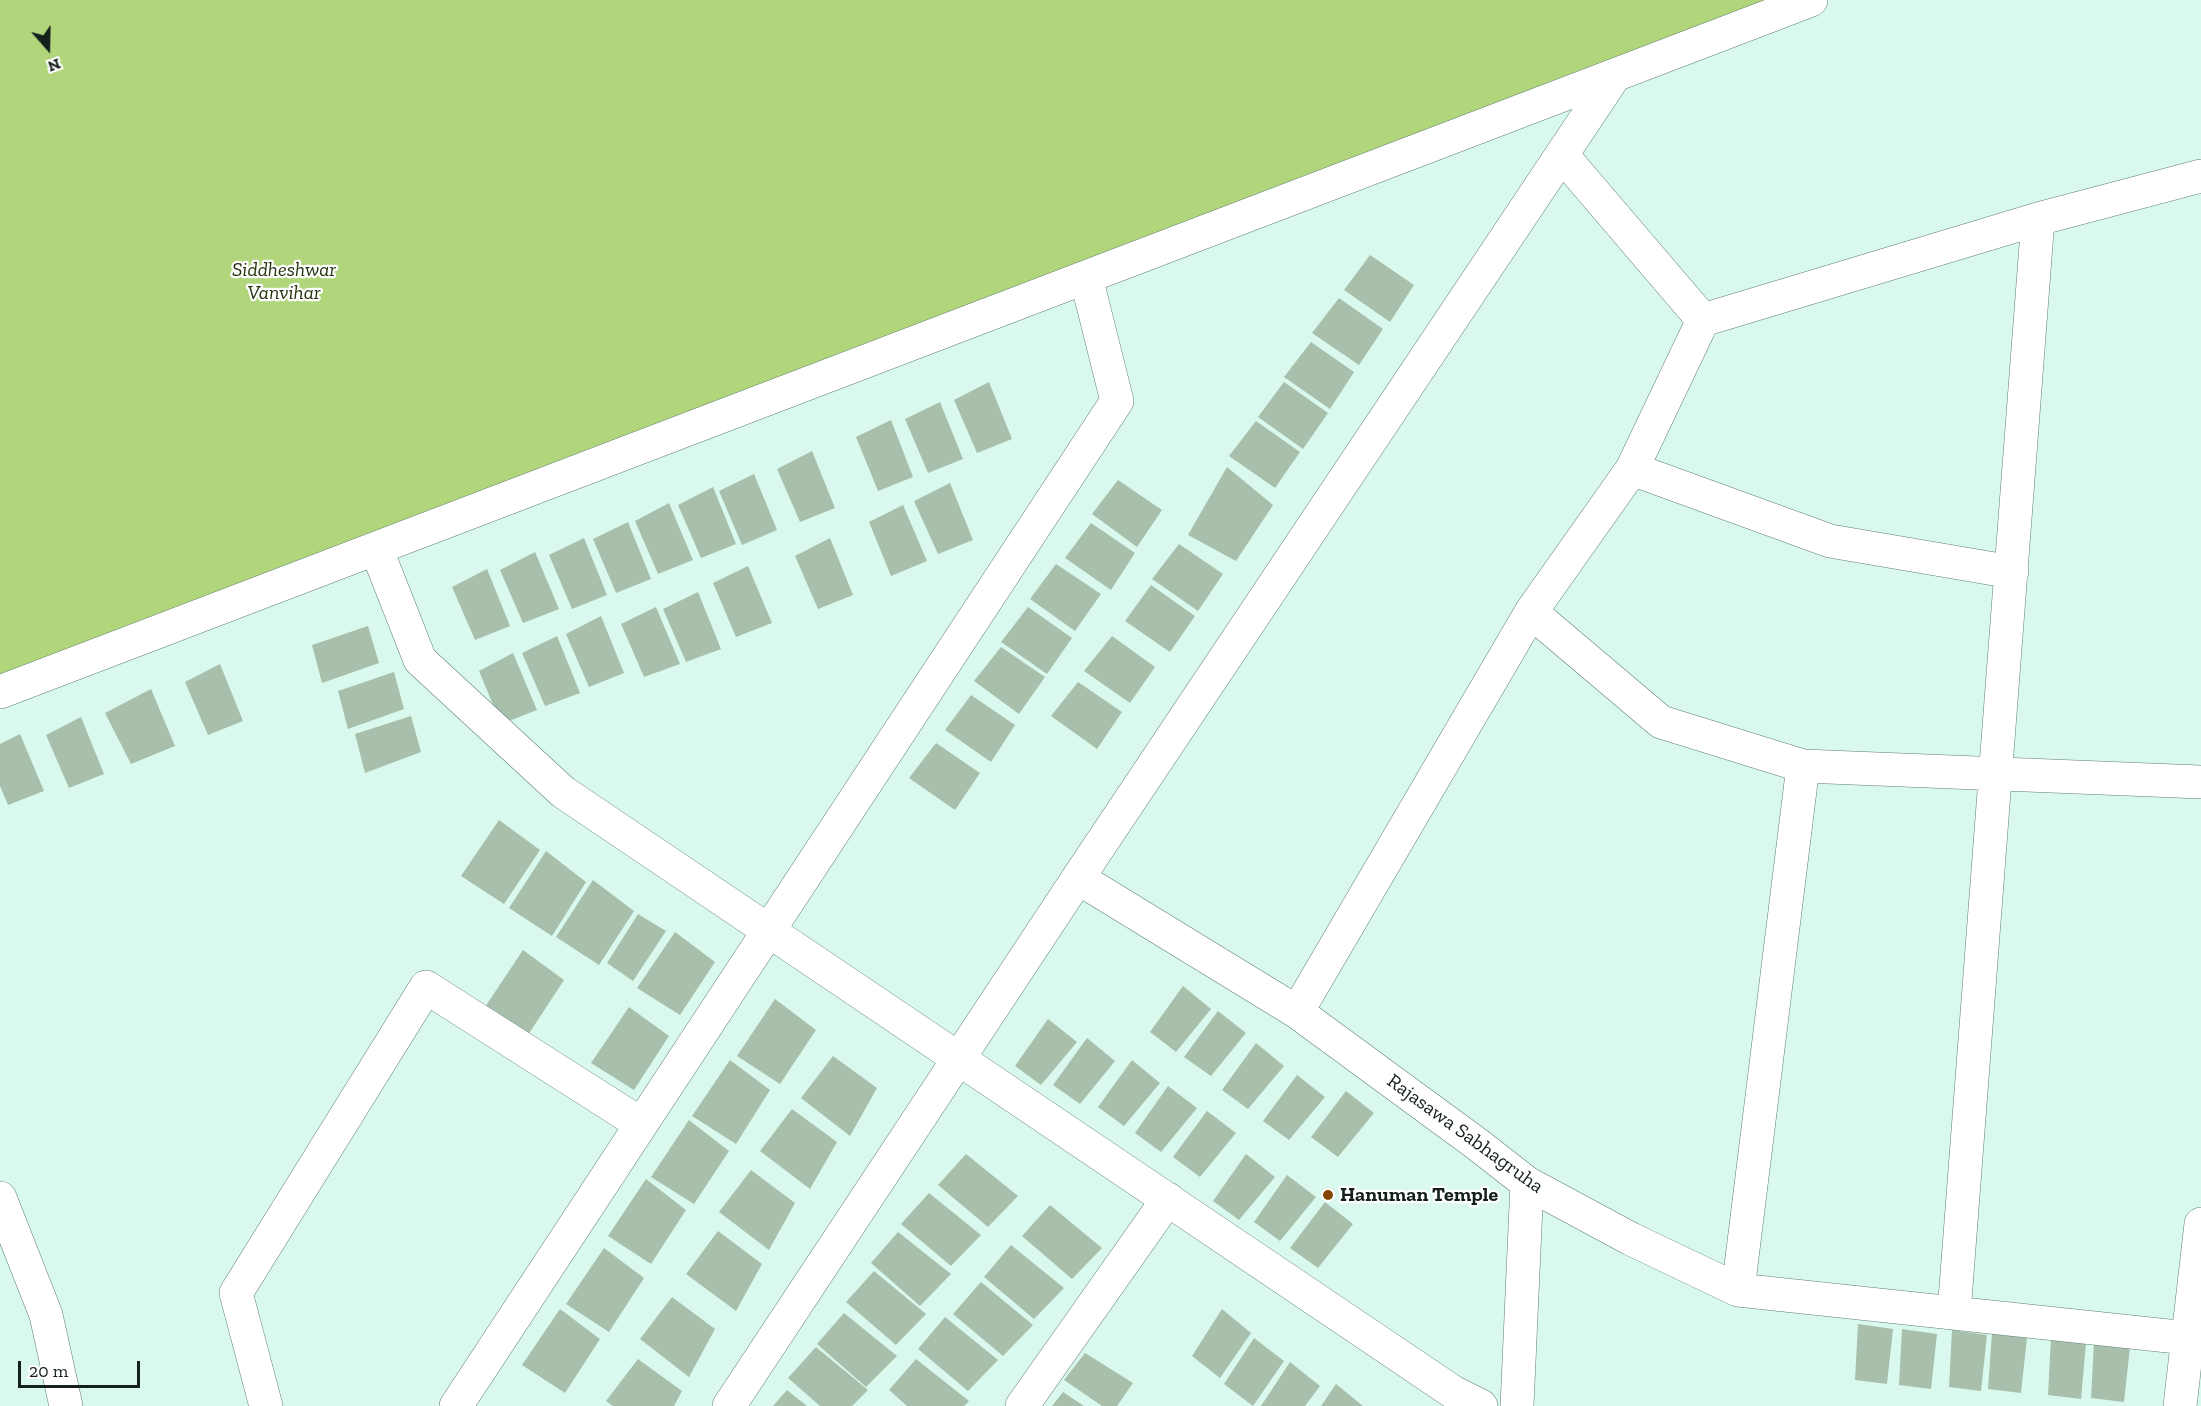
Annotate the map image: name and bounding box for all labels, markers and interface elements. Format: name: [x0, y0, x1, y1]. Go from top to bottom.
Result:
north arrow: [18, 18, 78, 78]
text: N: [45, 54, 63, 76]
park label: Siddheshwar Vanvihar: [232, 258, 336, 305]
street label: Rajasawa Sabhagruha: [1382, 1069, 1548, 1199]
place label: Hanuman Temple: [1340, 1183, 1498, 1207]
marker: Hanuman Temple: [1321, 1188, 1335, 1202]
scale bar: [21, 1349, 142, 1387]
text: 20 m: [29, 1360, 68, 1382]

